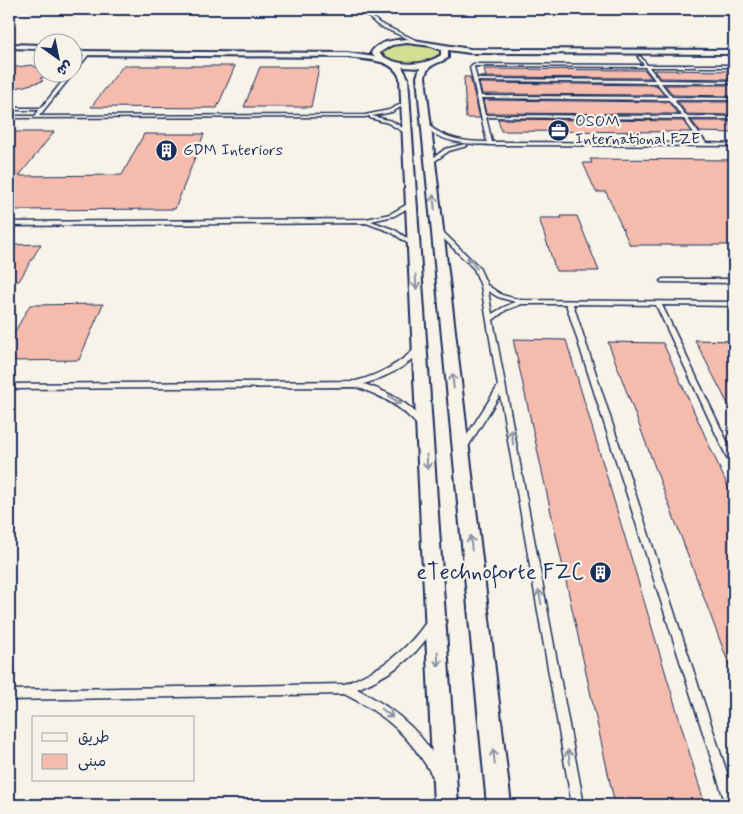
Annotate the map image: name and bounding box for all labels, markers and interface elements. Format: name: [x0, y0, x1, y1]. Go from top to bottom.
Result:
north arrow: [32, 32, 82, 82]
text: ش: [53, 56, 76, 80]
place label: OSOM International FZE: [575, 111, 700, 150]
office icon: OSOM International FZE: [547, 118, 571, 142]
building icon: GDM Interiors: [155, 138, 179, 162]
place label: GDM Interiors: [183, 140, 283, 161]
one-way arrow: [429, 195, 439, 211]
one-way arrow: [466, 257, 478, 270]
one-way arrow: [411, 274, 420, 290]
one-way arrow: [448, 374, 458, 390]
one-way arrow: [387, 396, 401, 406]
one-way arrow: [506, 430, 516, 446]
one-way arrow: [422, 453, 431, 469]
one-way arrow: [466, 535, 476, 551]
place label: eTechnoforte FZC: [416, 559, 584, 589]
building icon: eTechnoforte FZC: [588, 561, 612, 585]
one-way arrow: [535, 590, 545, 606]
one-way arrow: [433, 650, 442, 666]
one-way arrow: [380, 707, 393, 718]
legend: [32, 716, 195, 782]
text: طريق: [78, 728, 110, 748]
one-way arrow: [489, 749, 499, 765]
one-way arrow: [564, 750, 573, 766]
text: مبنى: [78, 752, 106, 772]

